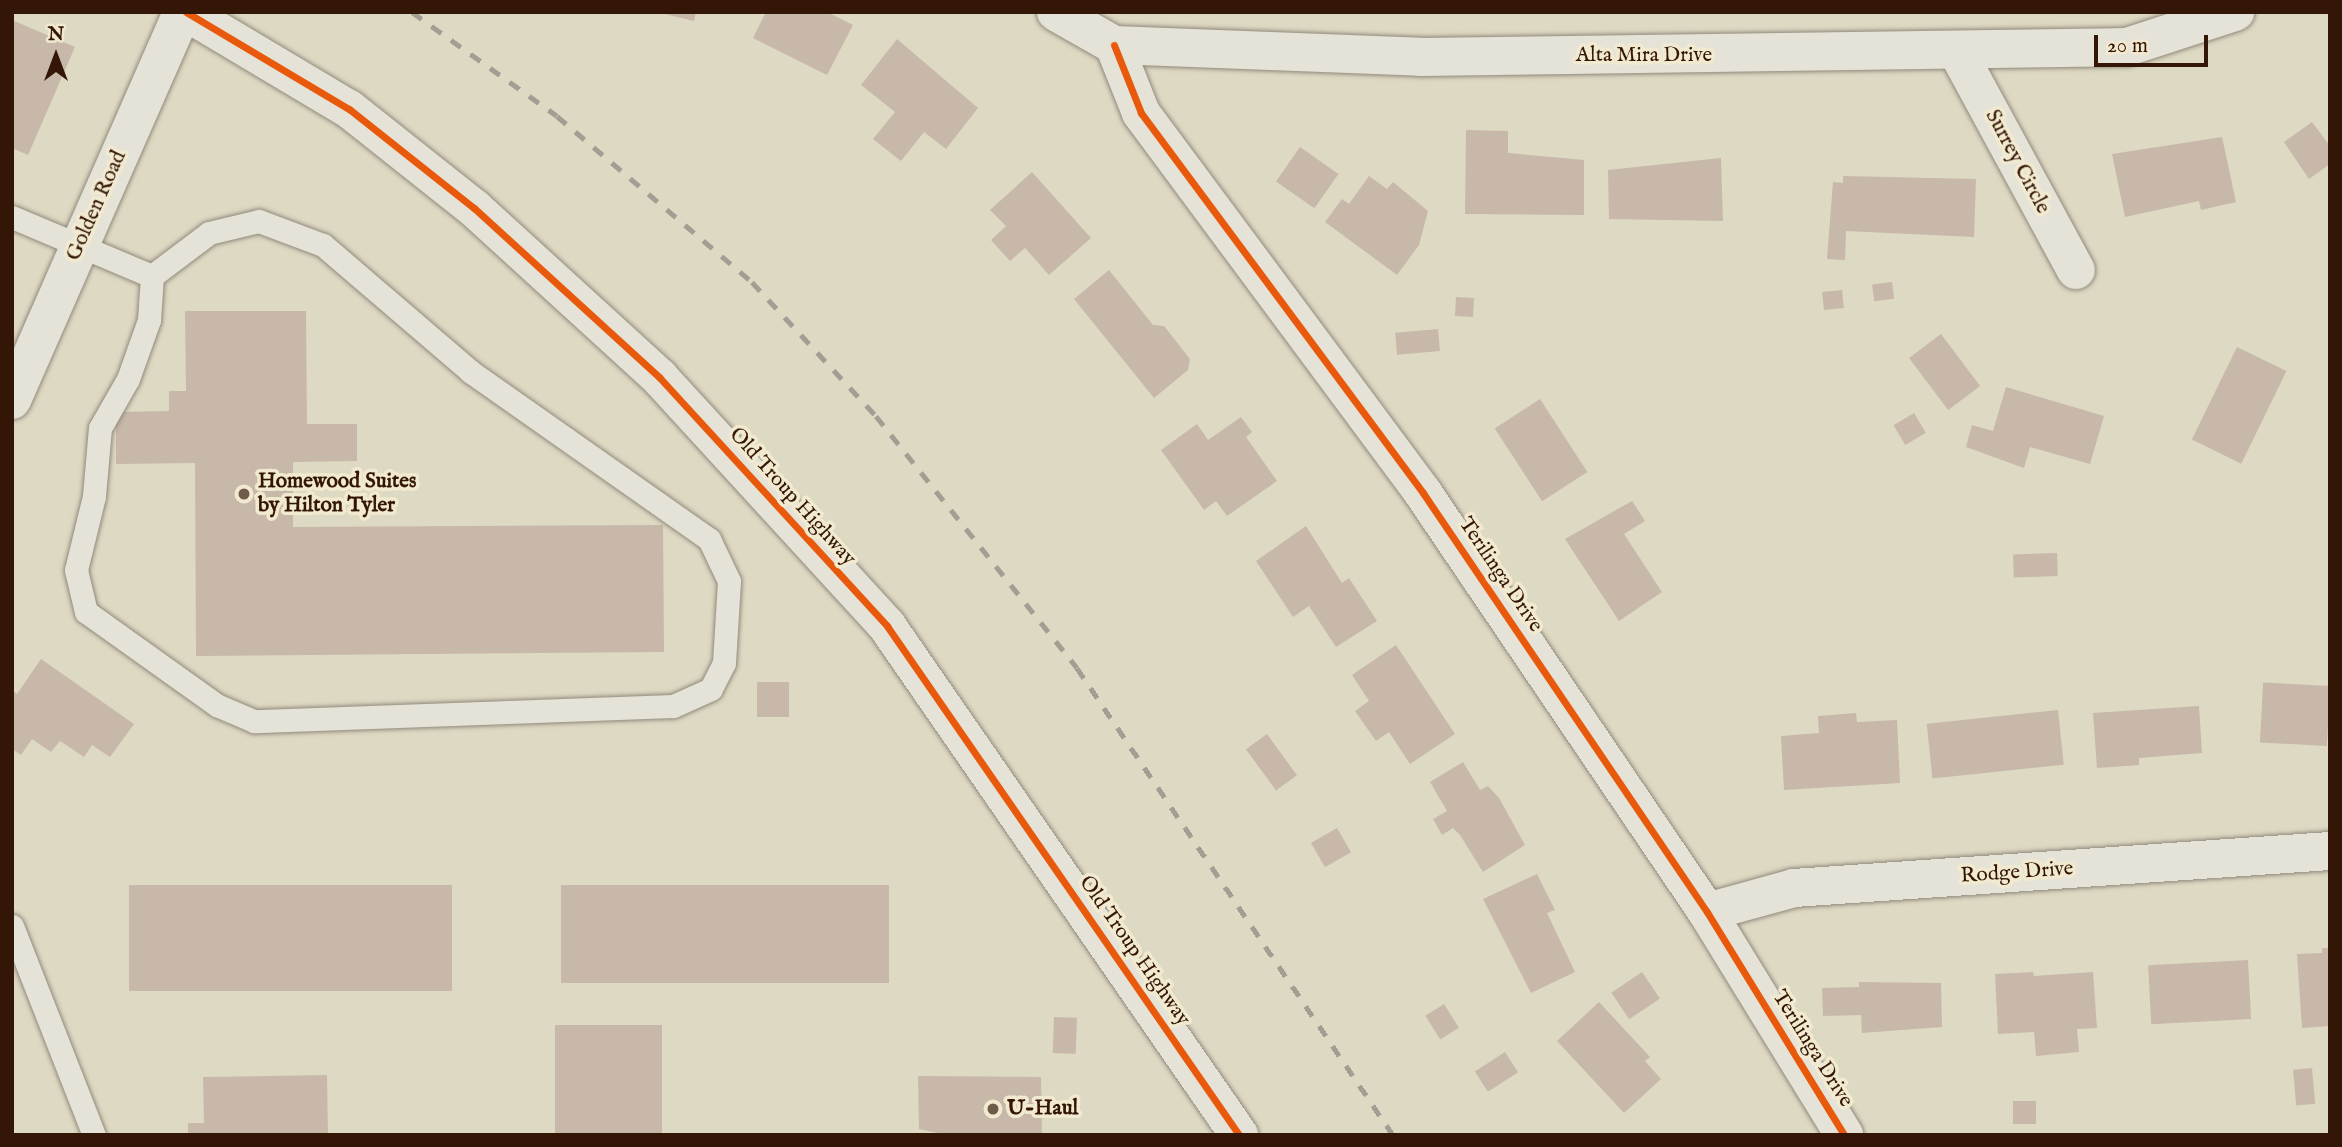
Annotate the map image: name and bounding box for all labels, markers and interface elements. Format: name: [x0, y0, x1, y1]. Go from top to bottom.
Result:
north arrow: [21, 21, 91, 91]
scale bar: [2097, 21, 2211, 65]
text: N: [48, 23, 64, 47]
text: 20 m: [2107, 33, 2148, 60]
street label: Alta Mira Drive: [1576, 43, 1712, 69]
street label: Surrey Circle: [1979, 106, 2055, 218]
street label: Golden Road: [62, 147, 132, 265]
street label: Old Troup Highway: [723, 423, 861, 571]
place label: Homewood Suites by Hilton Tyler: [258, 469, 416, 519]
marker: Homewood Suites by Hilton Tyler: [236, 486, 252, 502]
street label: Terilinga Drive: [1452, 513, 1548, 637]
street label: Rodge Drive: [1960, 856, 2074, 890]
street label: Old Troup Highway: [1073, 871, 1195, 1031]
street label: Terilinga Drive: [1766, 986, 1858, 1112]
place label: U-Haul: [1007, 1096, 1078, 1122]
marker: U-Haul: [985, 1101, 1001, 1117]

